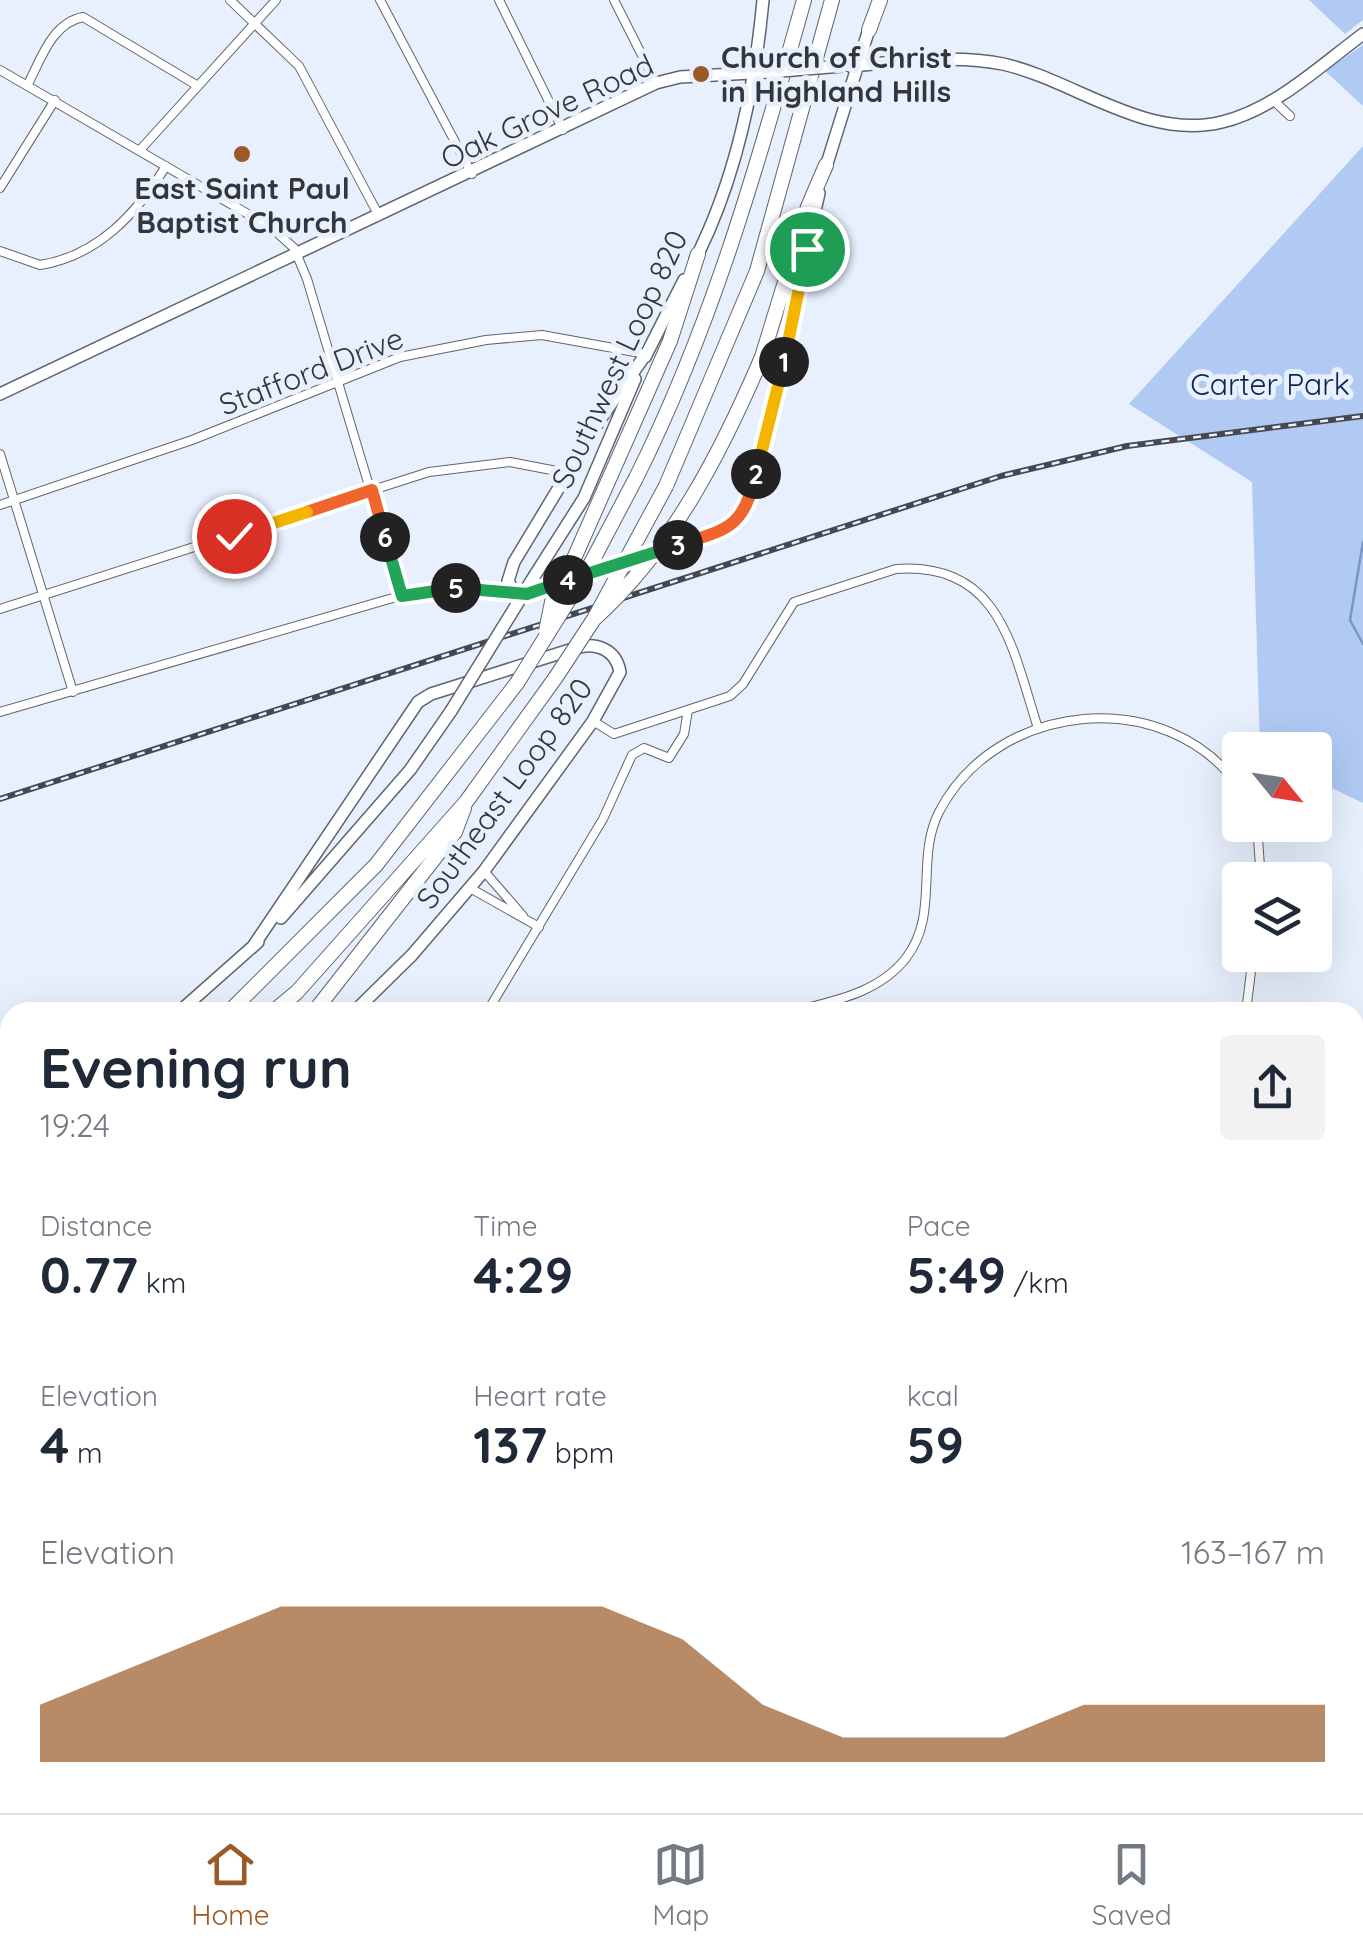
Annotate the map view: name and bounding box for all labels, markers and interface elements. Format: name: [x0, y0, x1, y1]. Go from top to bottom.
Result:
place label: Church of Christ in Highland Hills: [721, 38, 952, 110]
street label: Oak Grove Road: [435, 45, 659, 177]
marker: Church of Christ in Highland Hills: [690, 63, 712, 85]
marker: East Saint Paul Baptist Church: [231, 143, 253, 165]
place label: East Saint Paul Baptist Church: [134, 169, 350, 241]
pin: [765, 207, 850, 292]
icon: arrive: [780, 222, 835, 277]
street label: Southwest Loop 820: [543, 224, 695, 494]
street label: Stafford Drive: [213, 318, 409, 424]
pin: 1: [759, 337, 809, 387]
text: 1: [779, 344, 789, 379]
park label: Carter Park: [1190, 365, 1350, 403]
pin: 2: [731, 449, 781, 499]
text: 2: [748, 456, 764, 491]
pin: [192, 494, 277, 579]
icon: check: [207, 509, 262, 564]
pin: 6: [360, 512, 410, 562]
text: 6: [377, 519, 393, 554]
pin: 3: [653, 520, 703, 570]
text: 3: [670, 527, 686, 562]
pin: 4: [543, 555, 593, 605]
text: 4: [560, 562, 576, 597]
pin: 5: [431, 563, 481, 613]
text: 5: [448, 570, 464, 605]
street label: Southeast Loop 820: [407, 670, 601, 916]
north arrow: [1222, 732, 1332, 842]
map controls: [1222, 732, 1332, 972]
button: layers: [1222, 862, 1332, 972]
text: Evening run: [40, 1033, 352, 1102]
button: share: [1220, 1035, 1325, 1140]
text: 19:24: [40, 1105, 110, 1145]
text: Distance: [40, 1208, 152, 1243]
text: Time: [473, 1208, 538, 1243]
text: Pace: [907, 1208, 971, 1243]
text: 0.77: [40, 1243, 138, 1306]
text: 4:29: [473, 1243, 573, 1306]
text: 5:49: [907, 1243, 1006, 1306]
text: km: [138, 1265, 186, 1300]
text: /km: [1006, 1265, 1069, 1300]
text: Elevation: [40, 1378, 158, 1413]
text: Heart rate: [473, 1378, 607, 1413]
text: kcal: [907, 1378, 959, 1413]
text: 4: [40, 1413, 69, 1476]
text: 137: [473, 1413, 547, 1476]
text: 59: [907, 1413, 964, 1476]
text: m: [69, 1435, 103, 1470]
text: bpm: [547, 1435, 614, 1470]
text: Elevation: [40, 1532, 175, 1572]
text: 163–167 m: [1181, 1532, 1325, 1572]
tab: Home: [191, 1837, 270, 1932]
tab: Map: [652, 1837, 709, 1932]
tab: Saved: [1092, 1837, 1172, 1932]

